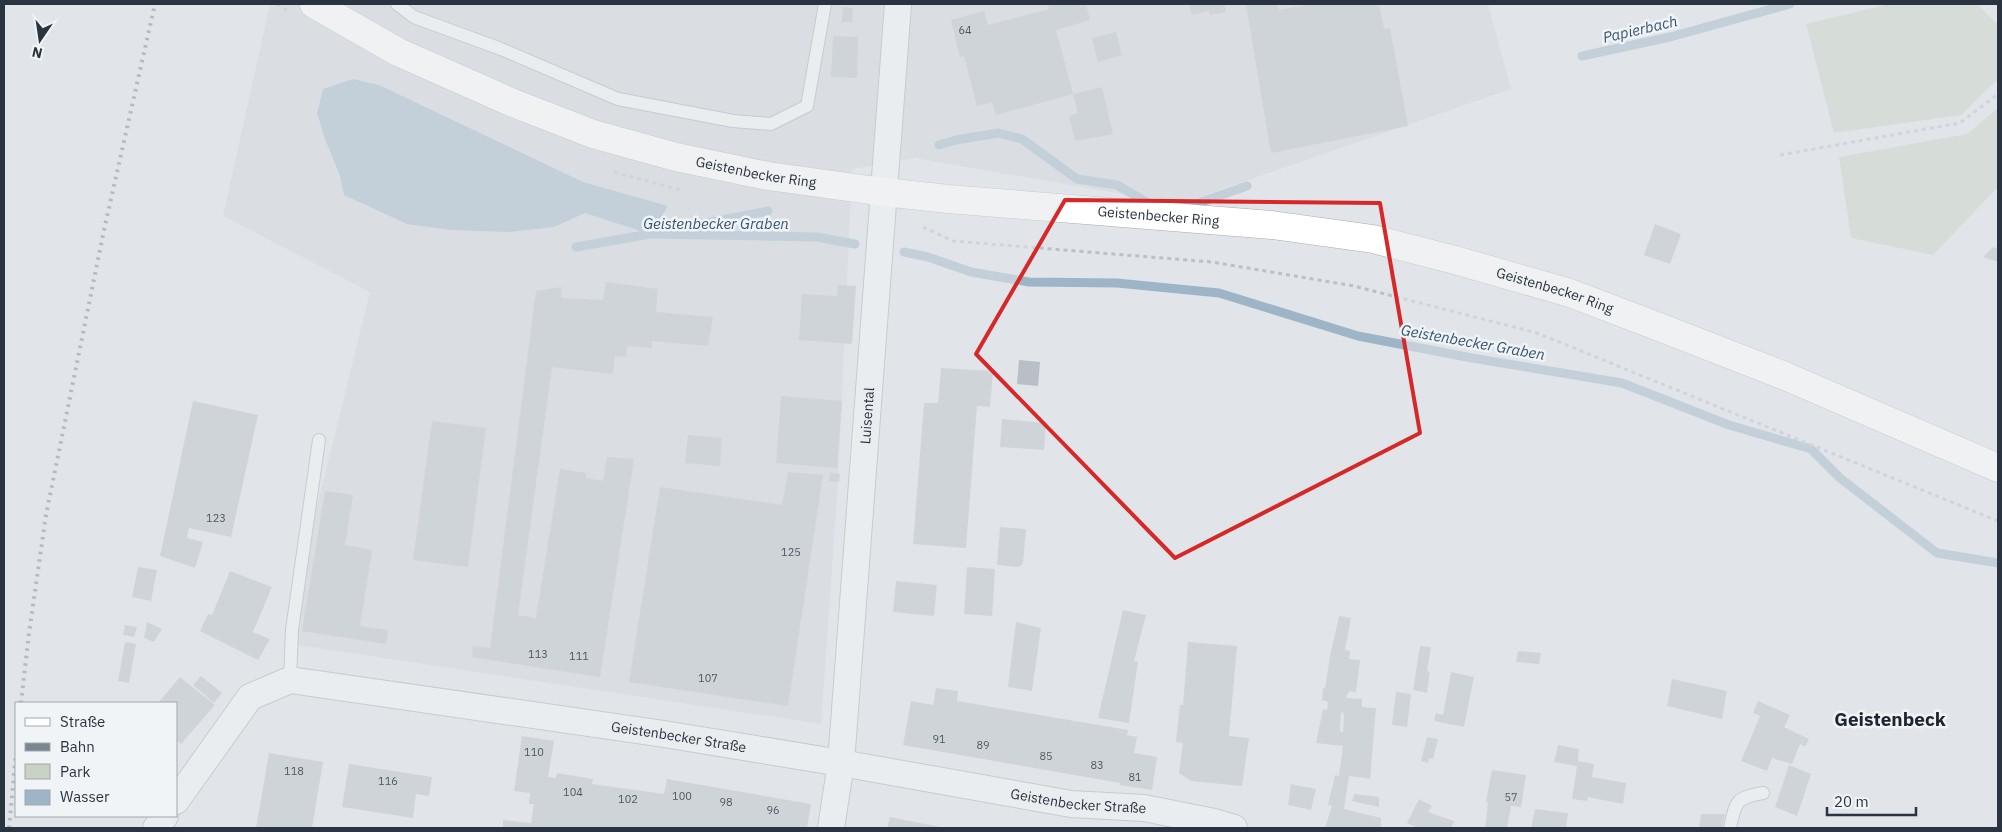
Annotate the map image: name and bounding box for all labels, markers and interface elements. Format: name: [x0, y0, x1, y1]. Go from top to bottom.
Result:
water label: Papierbach: [1601, 11, 1679, 47]
north arrow: [15, 15, 65, 65]
house number: 64: [958, 23, 972, 37]
text: N: [30, 43, 44, 63]
street label: Geistenbecker Ring: [694, 152, 818, 192]
street label: Geistenbecker Ring: [1097, 202, 1221, 230]
water label: Geistenbecker Graben: [643, 214, 789, 233]
street label: Geistenbecker Ring: [1494, 263, 1617, 318]
water label: Geistenbecker Graben: [1400, 320, 1546, 364]
street label: Luisental: [856, 386, 878, 445]
house number: 123: [206, 511, 226, 525]
house number: 125: [781, 545, 801, 559]
house number: 113: [528, 647, 548, 661]
house number: 111: [569, 649, 589, 663]
house number: 107: [698, 671, 718, 685]
legend: [15, 702, 178, 817]
district label: Geistenbeck: [1834, 707, 1946, 731]
text: Straße: [60, 712, 105, 731]
street label: Geistenbecker Straße: [610, 717, 748, 756]
house number: 91: [932, 732, 946, 746]
text: Bahn: [60, 737, 95, 756]
house number: 89: [976, 738, 990, 752]
house number: 110: [524, 745, 544, 759]
house number: 85: [1039, 749, 1053, 763]
house number: 83: [1090, 758, 1104, 772]
text: Park: [60, 762, 90, 781]
house number: 118: [284, 764, 304, 778]
house number: 81: [1128, 770, 1142, 784]
house number: 116: [378, 774, 398, 788]
street label: Geistenbecker Straße: [1009, 784, 1147, 817]
scale bar: [1827, 784, 1916, 816]
house number: 104: [563, 785, 583, 799]
text: Wasser: [60, 787, 110, 806]
house number: 100: [672, 789, 692, 803]
house number: 57: [1504, 790, 1518, 804]
house number: 102: [618, 792, 638, 806]
text: 20 m: [1834, 792, 1869, 811]
house number: 98: [719, 795, 733, 809]
house number: 96: [766, 803, 780, 817]

